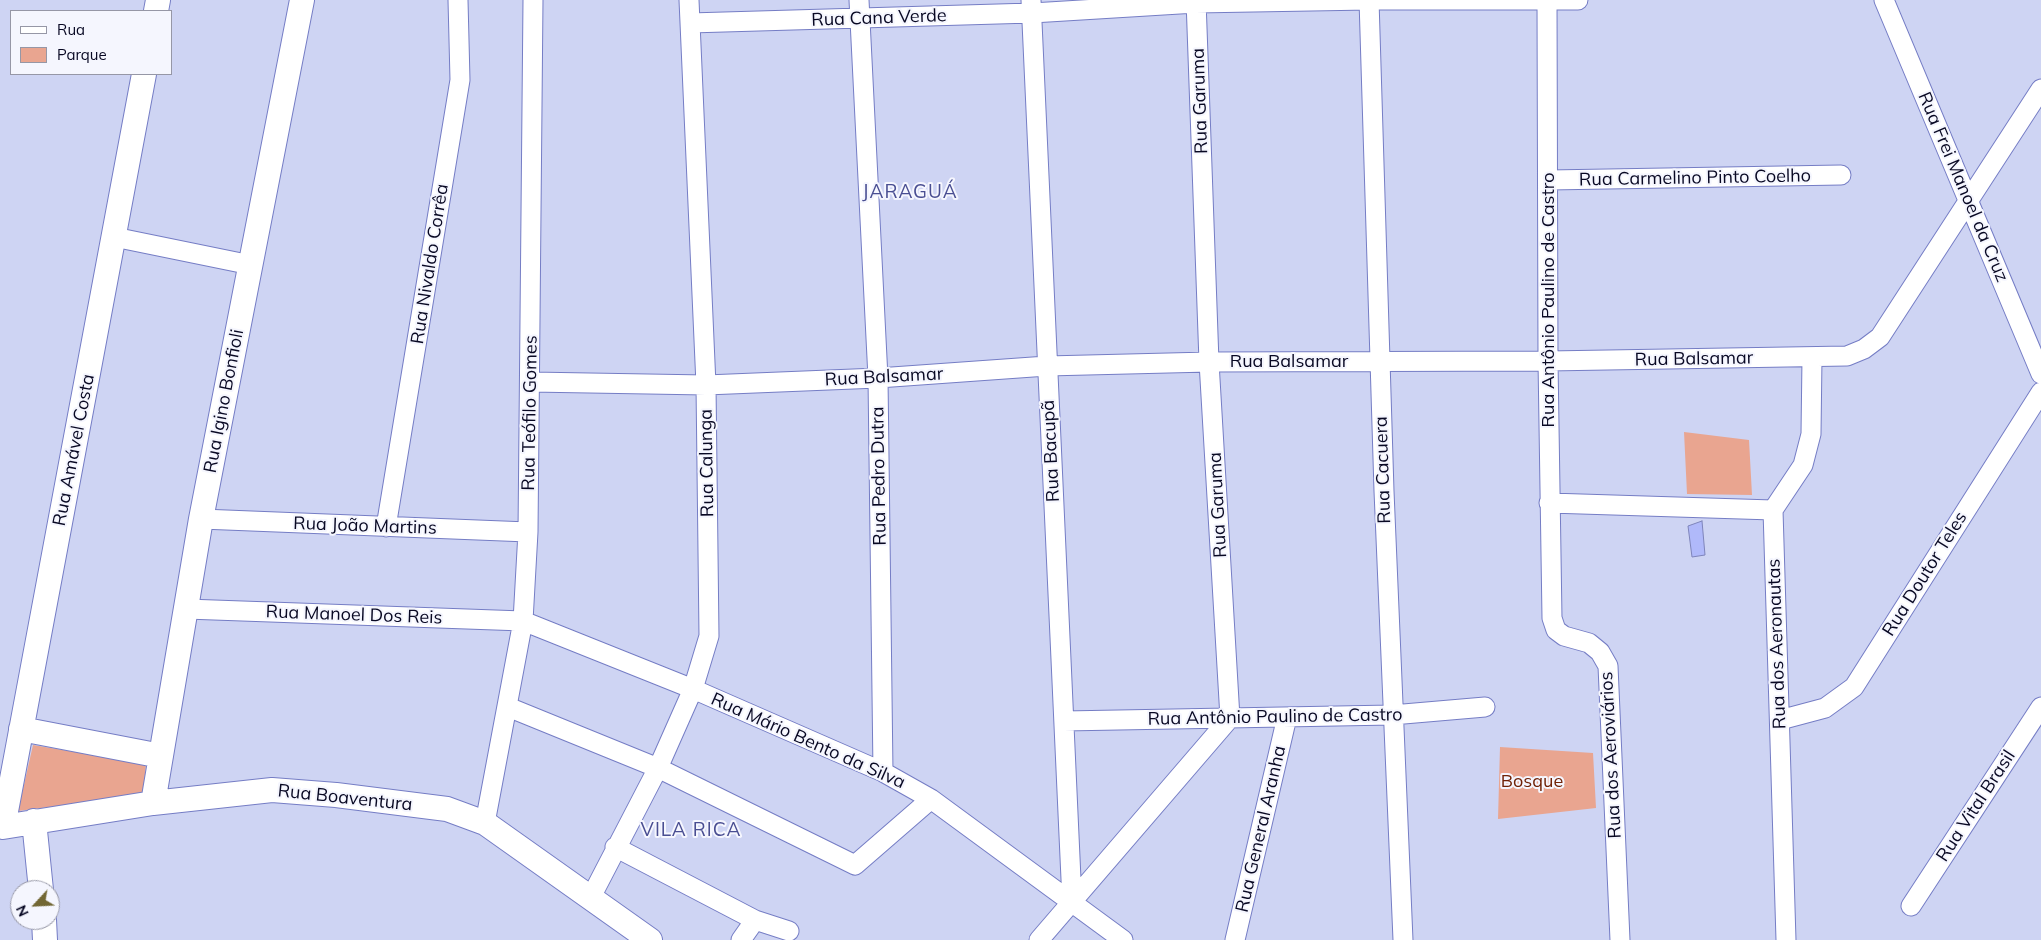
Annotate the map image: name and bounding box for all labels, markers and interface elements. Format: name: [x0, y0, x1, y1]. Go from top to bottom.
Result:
street label: Rua Cana Verde: [811, 5, 947, 31]
legend: [10, 10, 172, 75]
text: Rua: [57, 20, 85, 39]
text: Parque: [57, 45, 107, 64]
street label: Rua Garuma: [1187, 48, 1213, 154]
street label: Rua Frei Manoel da Cruz: [1913, 89, 2013, 285]
street label: Rua Carmelino Pinto Coelho: [1579, 165, 1811, 191]
street label: Rua Antônio Paulino de Castro: [1538, 173, 1560, 427]
district label: JARAGUÁ: [861, 181, 959, 203]
street label: Rua Nivaldo Corrêa: [407, 182, 453, 346]
street label: Rua Igino Bonfioli: [199, 327, 249, 475]
street label: Rua Teófilo Gomes: [518, 335, 542, 491]
street label: Rua Balsamar: [1635, 347, 1753, 371]
street label: Rua Balsamar: [1230, 351, 1348, 373]
street label: Rua Balsamar: [824, 363, 944, 391]
street label: Rua Amável Costa: [49, 372, 99, 528]
street label: Rua Bacupã: [1038, 399, 1064, 503]
street label: Rua Pedro Dutra: [867, 406, 891, 546]
street label: Rua Calunga: [695, 409, 719, 517]
street label: Rua Cacuera: [1370, 416, 1396, 524]
street label: Rua Garuma: [1204, 452, 1232, 558]
street label: Rua Doutor Teles: [1878, 508, 1972, 640]
street label: Rua João Martins: [293, 513, 437, 539]
street label: Rua dos Aeronautas: [1763, 558, 1791, 730]
street label: Rua Manoel Dos Reis: [265, 601, 443, 629]
street label: Rua dos Aeroviários: [1596, 671, 1626, 839]
street label: Rua Mário Bento da Silva: [708, 688, 908, 794]
street label: Rua Antônio Paulino de Castro: [1147, 704, 1403, 730]
street label: Rua General Aranha: [1231, 744, 1291, 914]
street label: Rua Vital Brasil: [1932, 746, 2020, 866]
park label: Bosque: [1501, 771, 1563, 793]
street label: Rua Boaventura: [277, 780, 413, 816]
district label: VILA RICA: [639, 819, 743, 841]
north arrow: [10, 880, 60, 930]
text: N: [12, 902, 33, 920]

